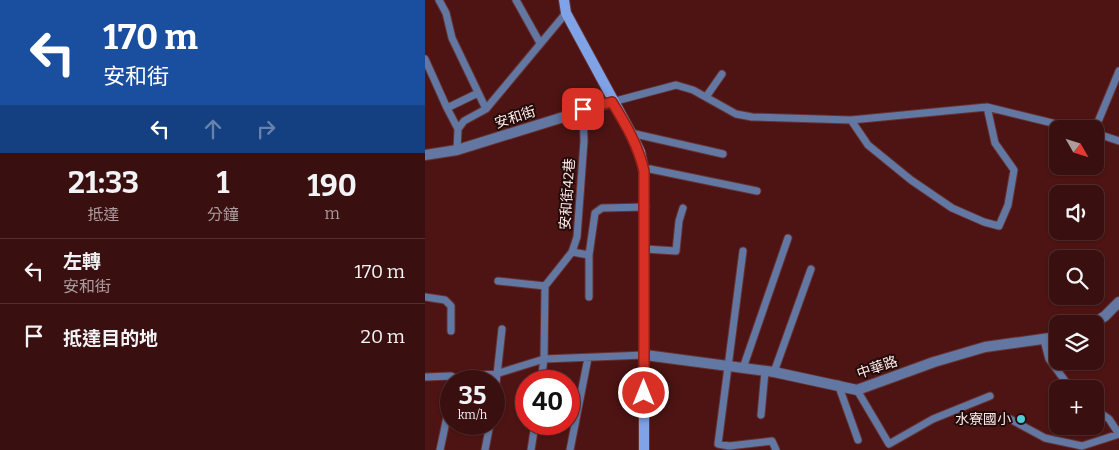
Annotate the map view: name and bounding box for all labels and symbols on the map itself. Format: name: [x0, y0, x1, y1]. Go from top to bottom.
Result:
pin: [562, 88, 604, 130]
street label: 安和街: [493, 103, 538, 132]
north arrow: [1049, 120, 1104, 175]
street label: 安和街42巷: [557, 158, 578, 230]
street label: 中華路: [855, 353, 900, 382]
position arrow: [617, 366, 669, 418]
speed limit sign: 40: [515, 370, 580, 435]
place label: 水寮國小: [955, 411, 1011, 428]
marker: 水寮國小: [1015, 413, 1027, 425]

